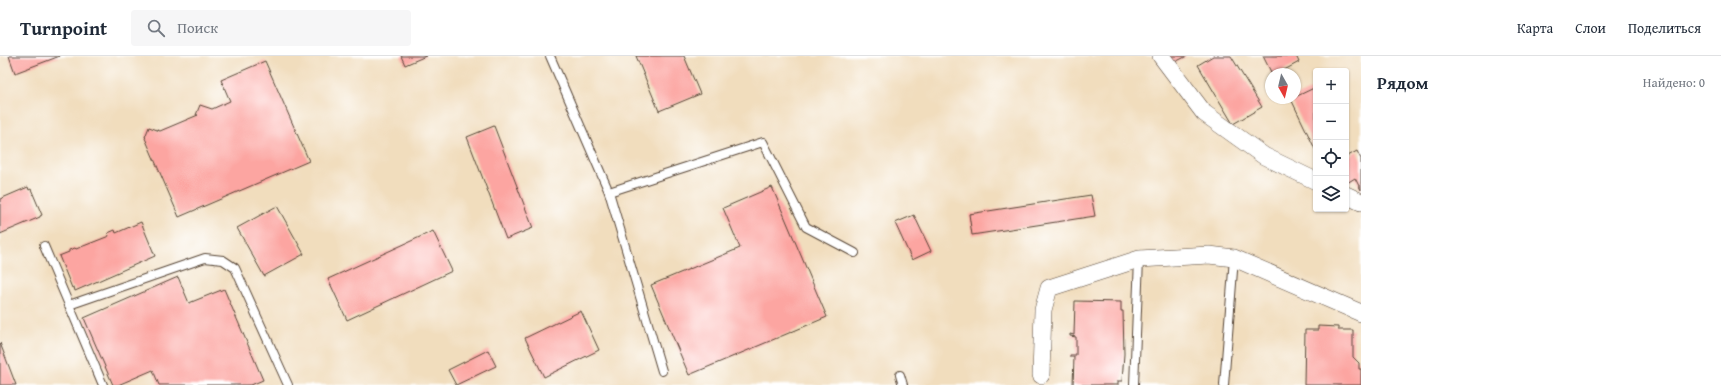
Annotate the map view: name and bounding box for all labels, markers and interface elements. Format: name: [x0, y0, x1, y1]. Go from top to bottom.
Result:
search box: [131, 10, 411, 46]
text: Turnpoint: [20, 14, 107, 42]
icon: search: [145, 17, 167, 39]
text: Поиск: [177, 17, 218, 38]
text: Карта: [1517, 18, 1553, 38]
text: Слои: [1575, 18, 1606, 38]
text: Поделиться: [1628, 18, 1701, 38]
north arrow: [1265, 68, 1301, 104]
map controls: [1313, 68, 1349, 212]
button: +: [1313, 68, 1349, 104]
text: Рядом: [1377, 70, 1428, 95]
text: Найдено: 0: [1643, 73, 1705, 92]
button: −: [1313, 104, 1349, 140]
button: locate: [1313, 140, 1349, 176]
button: layers: [1313, 176, 1349, 212]

